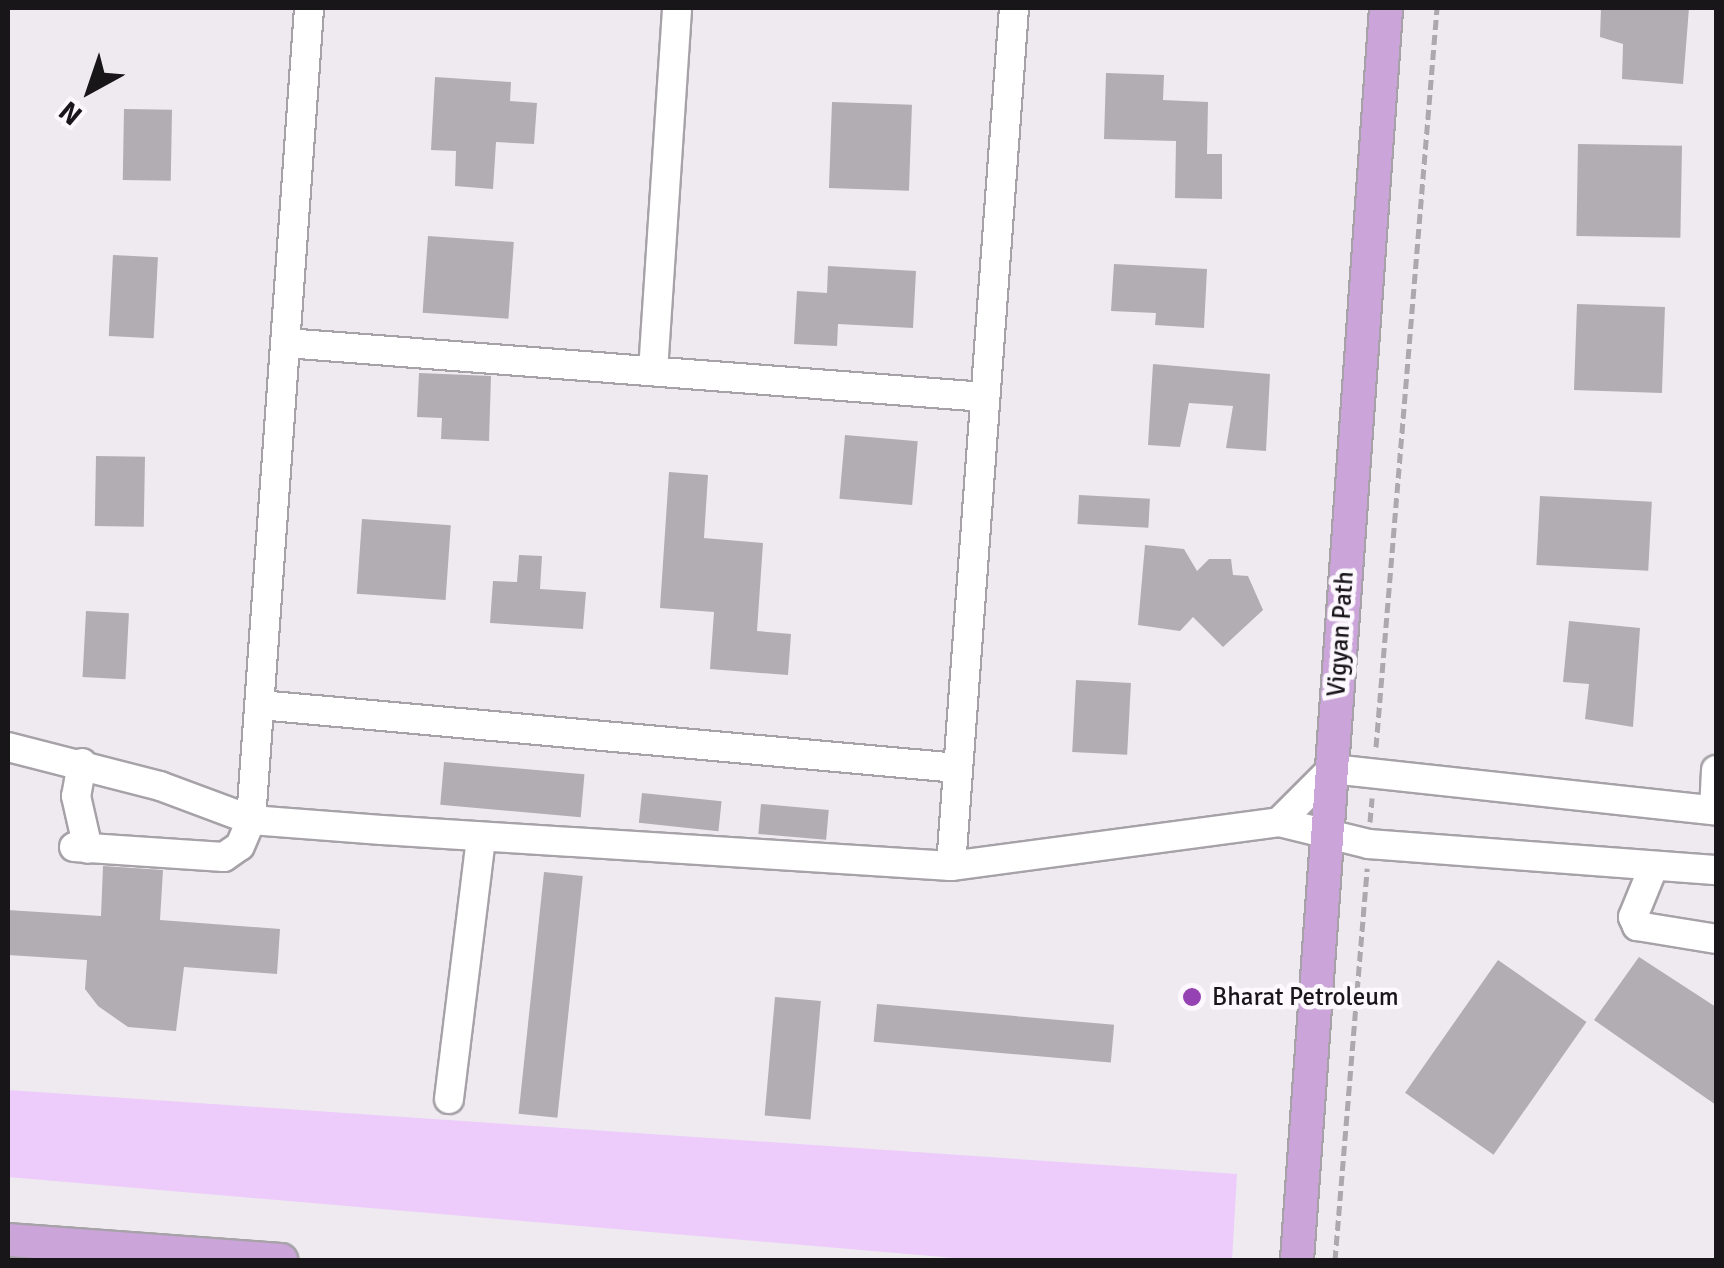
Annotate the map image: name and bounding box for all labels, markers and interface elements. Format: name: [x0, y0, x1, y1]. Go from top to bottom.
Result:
north arrow: [40, 40, 140, 140]
text: N: [52, 94, 89, 132]
street label: Vigyan Path: [1322, 570, 1360, 698]
place label: Bharat Petroleum: [1212, 982, 1399, 1012]
marker: Bharat Petroleum: [1181, 986, 1203, 1008]

